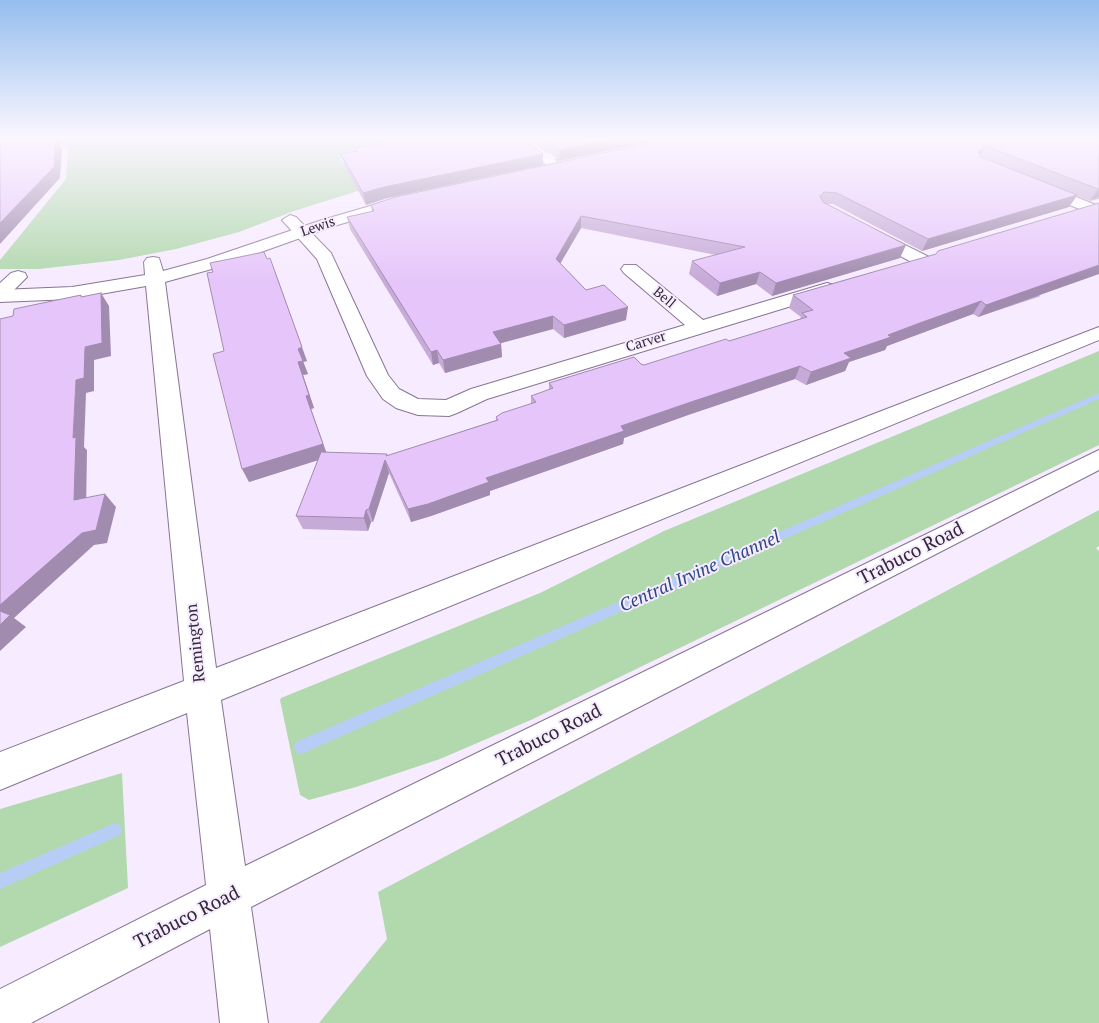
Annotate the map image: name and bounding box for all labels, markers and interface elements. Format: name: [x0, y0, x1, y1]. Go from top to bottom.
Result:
street label: Lewis: [299, 213, 337, 241]
street label: Bell: [649, 284, 679, 312]
street label: Carver: [624, 328, 668, 356]
street label: Trabuco Road: [854, 518, 968, 590]
water label: Central Irvine Channel: [616, 527, 784, 617]
street label: Remington: [182, 603, 210, 683]
street label: Trabuco Road: [492, 700, 606, 772]
street label: Trabuco Road: [130, 882, 244, 954]

